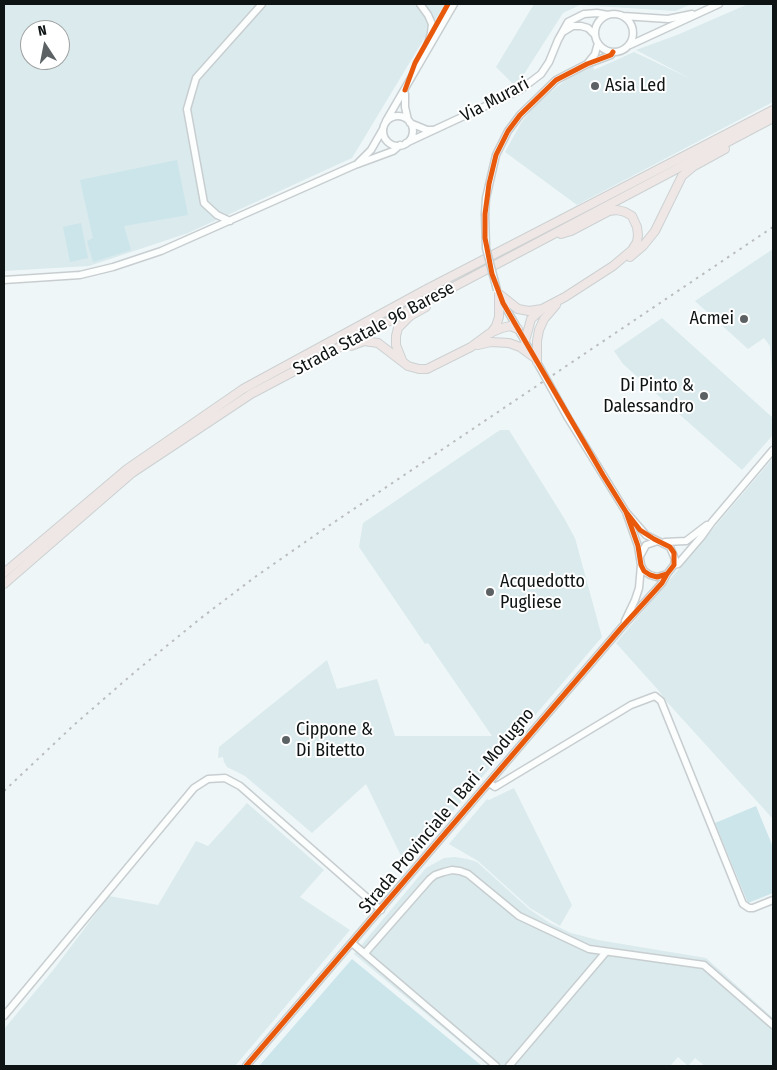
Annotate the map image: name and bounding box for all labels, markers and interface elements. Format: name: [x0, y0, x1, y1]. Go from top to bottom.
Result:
north arrow: [20, 20, 70, 70]
text: N: [36, 22, 48, 40]
street label: Via Murari: [457, 73, 533, 127]
place label: Asia Led: [605, 75, 666, 97]
marker: Asia Led: [589, 80, 601, 92]
street label: Strada Statale 96 Barese: [290, 277, 458, 381]
place label: Acmei: [690, 308, 734, 330]
marker: Acmei: [738, 313, 750, 325]
place label: Di Pinto & Dalessandro: [603, 375, 694, 418]
marker: Di Pinto & Dalessandro: [698, 390, 710, 402]
place label: Acquedotto Pugliese: [500, 571, 585, 614]
marker: Acquedotto Pugliese: [484, 586, 496, 598]
street label: Strada Provinciale 1 Bari - Modugno: [355, 704, 539, 918]
place label: Cippone & Di Bitetto: [296, 719, 373, 762]
marker: Cippone & Di Bitetto: [280, 734, 292, 746]

